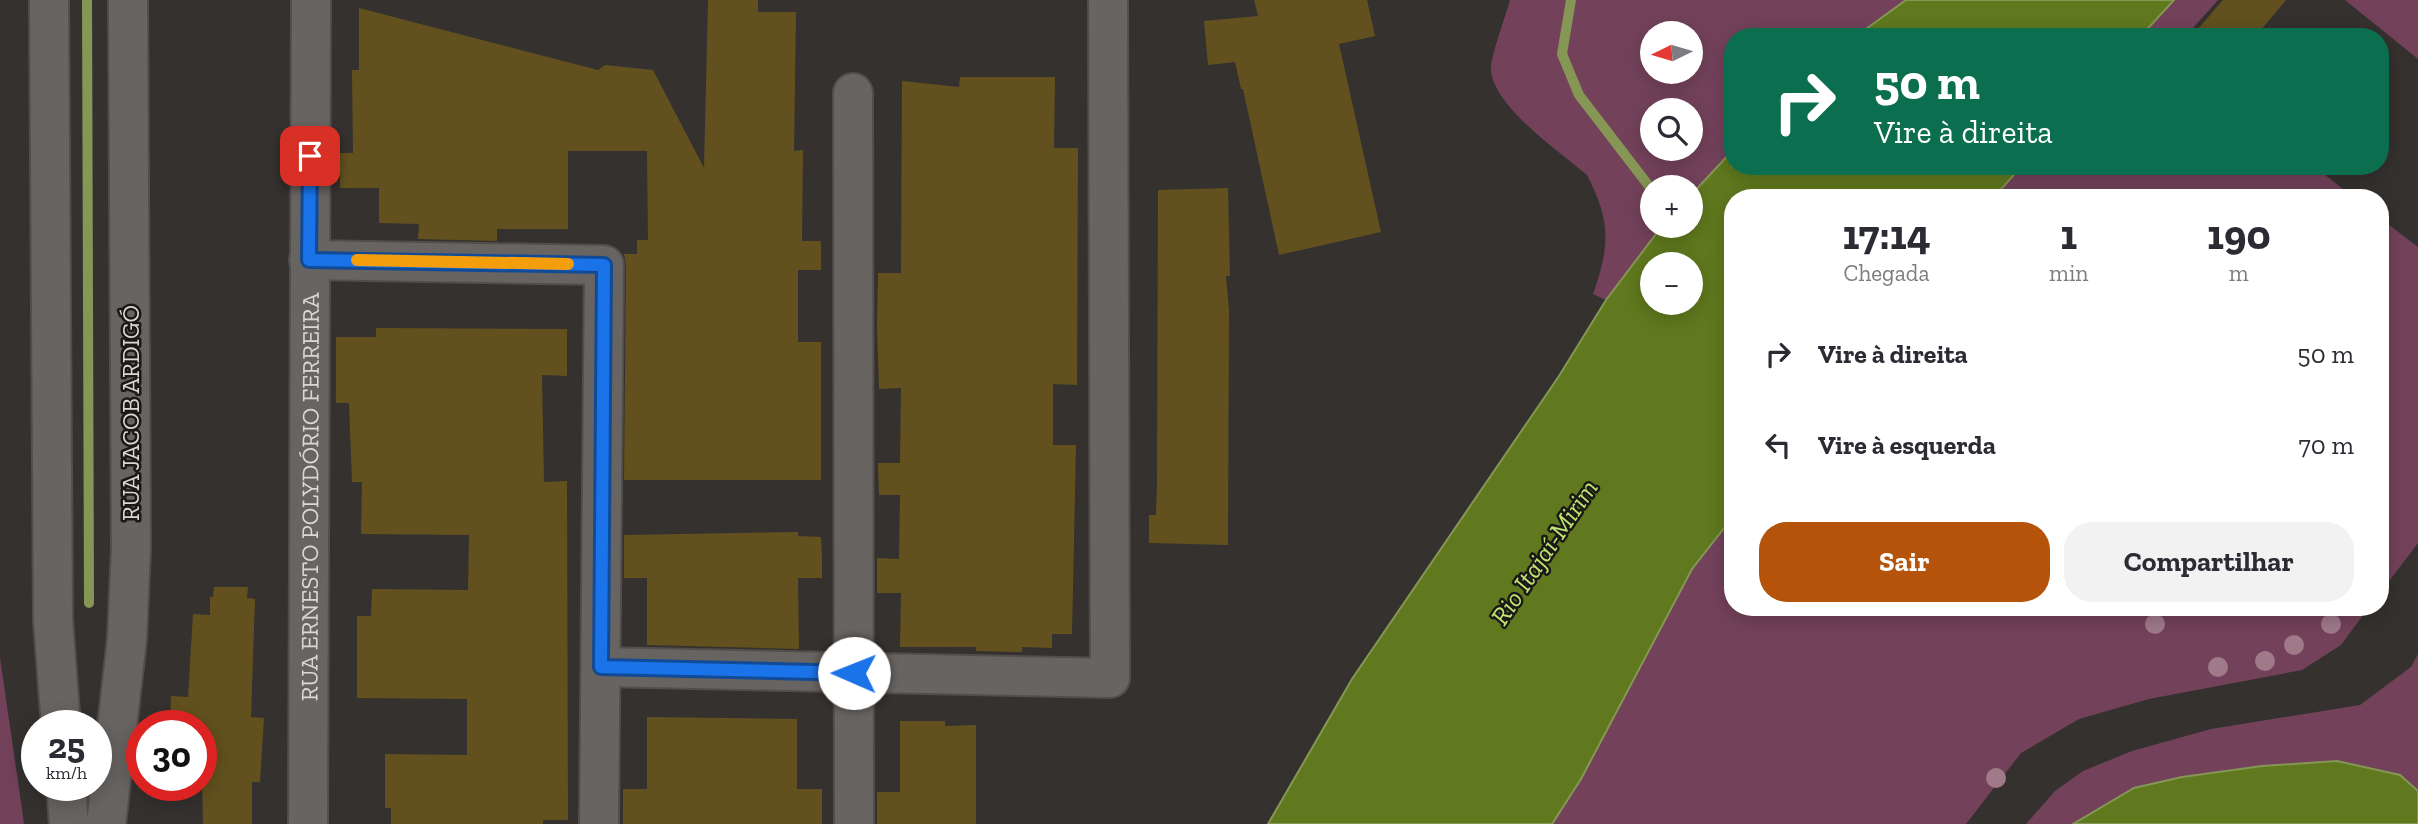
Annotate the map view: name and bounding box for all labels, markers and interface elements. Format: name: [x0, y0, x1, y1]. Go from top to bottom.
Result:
north arrow: [1640, 21, 1703, 84]
map controls: [1640, 21, 1703, 315]
text: 50 m: [1874, 53, 1980, 112]
icon: right: [1759, 56, 1850, 147]
button: search: [1640, 98, 1703, 161]
text: Vire à direita: [1874, 113, 2053, 151]
pin: [280, 126, 340, 186]
icon: arrive: [291, 137, 329, 175]
button: +: [1640, 175, 1703, 238]
text: 17:14: [1842, 209, 1931, 260]
text: 1: [2060, 209, 2077, 260]
text: 190: [2207, 209, 2271, 260]
button: −: [1640, 252, 1703, 315]
text: Chegada: [1844, 259, 1930, 287]
text: min: [2049, 259, 2089, 287]
text: m: [2229, 259, 2249, 287]
street label: RUA ERNESTO POLYDÓRIO FERREIRA: [294, 292, 324, 701]
street label: RUA JACOB ARDIGÓ: [116, 305, 145, 521]
icon: right: [1759, 335, 1797, 373]
text: Vire à direita: [1818, 338, 1968, 370]
text: 50 m: [2297, 338, 2354, 370]
icon: left: [1759, 426, 1797, 464]
text: Vire à esquerda: [1818, 429, 1996, 461]
text: 70 m: [2298, 429, 2354, 461]
water label: Rio Itajaí-Mirim: [1484, 473, 1604, 631]
button: Sair: [1759, 522, 2050, 602]
button: Compartilhar: [2064, 522, 2354, 602]
position arrow: [817, 636, 891, 710]
speed limit sign: 30: [126, 710, 217, 801]
text: 25: [48, 725, 85, 767]
text: km/h: [46, 762, 87, 784]

